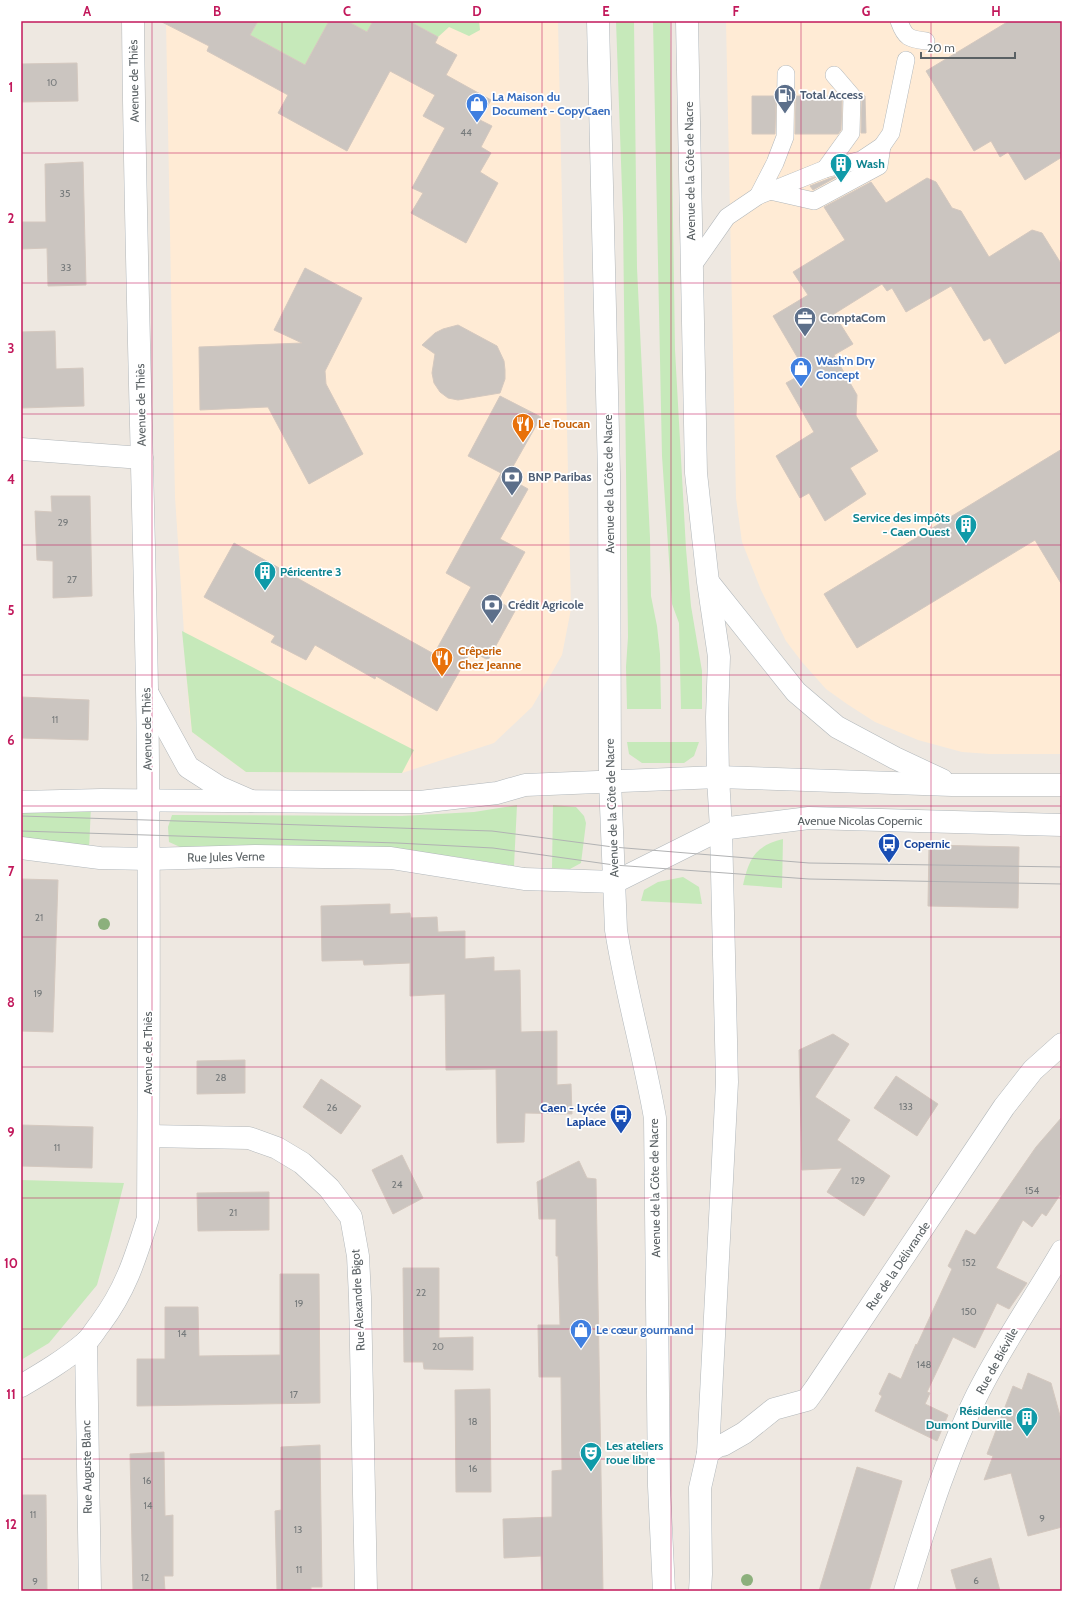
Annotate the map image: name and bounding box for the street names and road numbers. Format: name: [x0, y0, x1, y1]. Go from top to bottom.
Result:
street label: Avenue de Thiès: [125, 39, 142, 123]
street label: Avenue de la Côte de Nacre: [681, 101, 698, 241]
street label: Avenue de Thiès: [132, 363, 149, 447]
street label: Avenue de la Côte de Nacre: [600, 414, 617, 554]
street label: Avenue de Thiès: [138, 687, 155, 771]
street label: Avenue de la Côte de Nacre: [602, 738, 621, 878]
street label: Avenue Nicolas Copernic: [797, 813, 923, 828]
street label: Rue Jules Verne: [187, 848, 265, 865]
street label: Avenue de Thiès: [140, 1012, 155, 1094]
street label: Avenue de la Côte de Nacre: [646, 1118, 663, 1258]
street label: Rue de la Délivrande: [862, 1218, 933, 1313]
street label: Rue Alexandre Bigot: [347, 1249, 368, 1351]
street label: Rue de Biéville: [972, 1325, 1021, 1397]
street label: Rue Auguste Blanc: [78, 1420, 95, 1514]

